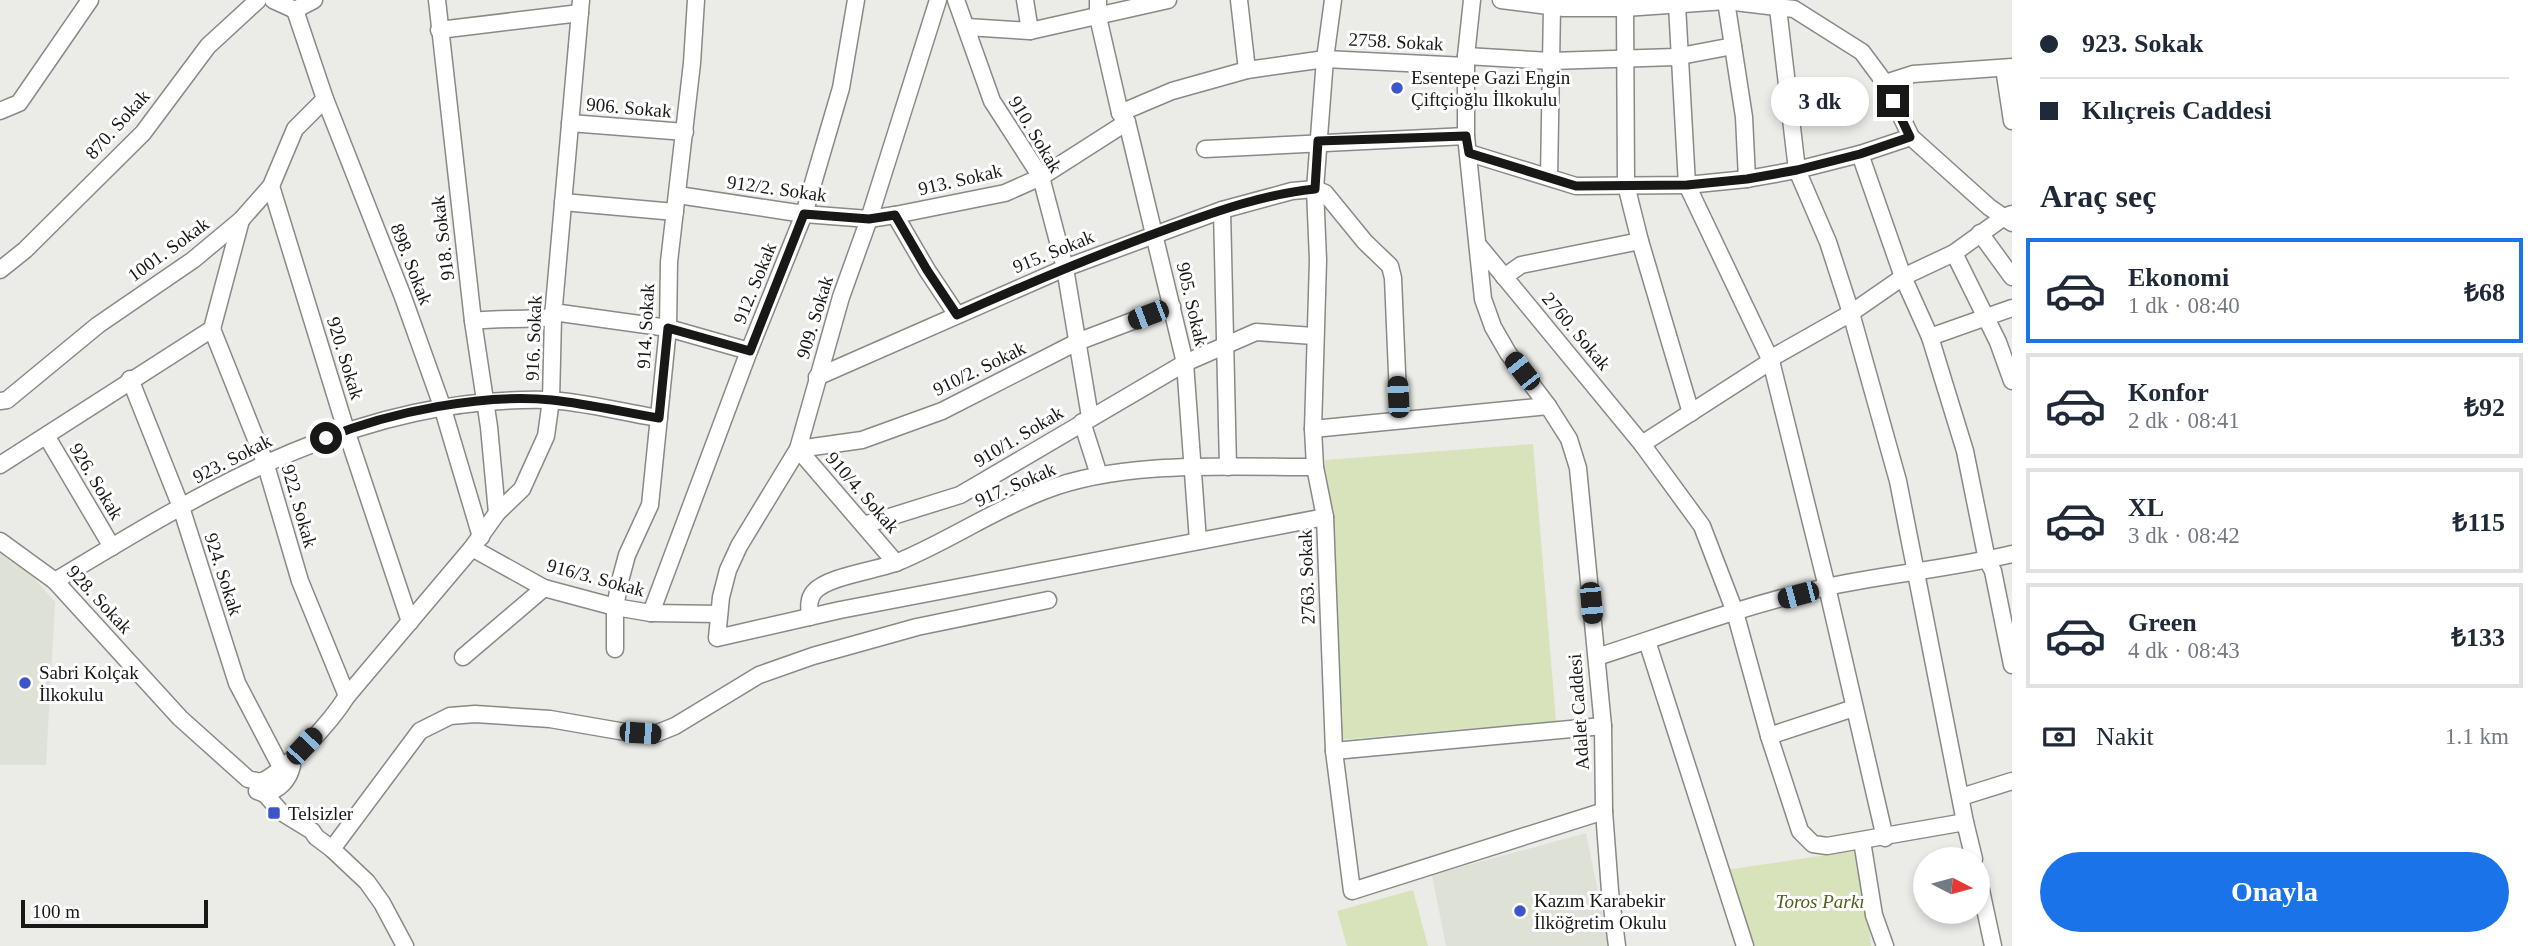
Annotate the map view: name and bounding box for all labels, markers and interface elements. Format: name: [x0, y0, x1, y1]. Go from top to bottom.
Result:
street label: 2758. Sokak: [1348, 29, 1444, 54]
text: 923. Sokak: [2082, 29, 2203, 58]
place label: Esentepe Gazi Engin Çiftçioğlu İlkokulu: [1411, 67, 1571, 110]
callout: 3 dk: [1770, 76, 1868, 126]
marker: Esentepe Gazi Engin Çiftçioğlu İlkokulu: [1389, 80, 1405, 96]
street label: 870. Sokak: [81, 85, 154, 163]
route end: [1877, 85, 1909, 117]
text: 3 dk: [1799, 89, 1841, 114]
street label: 910. Sokak: [1005, 92, 1067, 177]
street label: 906. Sokak: [585, 93, 673, 122]
text: Kılıçreis Caddesi: [2082, 96, 2271, 125]
street label: 913. Sokak: [916, 160, 1005, 199]
street label: 912/2. Sokak: [726, 171, 829, 206]
text: Araç seç: [2040, 178, 2156, 214]
street label: 918. Sokak: [427, 194, 458, 282]
street label: 1001. Sokak: [124, 213, 213, 286]
street label: 898. Sokak: [386, 221, 437, 308]
street label: 915. Sokak: [1010, 226, 1097, 277]
street label: 912. Sokak: [729, 239, 780, 327]
icon: car: [2044, 259, 2107, 322]
street label: 905. Sokak: [1173, 260, 1212, 349]
text: Ekonomi: [2128, 263, 2229, 292]
street label: 909. Sokak: [792, 273, 837, 361]
text: ₺68: [2464, 278, 2505, 307]
street label: 914. Sokak: [633, 282, 658, 369]
street label: 2760. Sokak: [1538, 288, 1616, 375]
text: 1 dk · 08:40: [2128, 293, 2240, 318]
street label: 916. Sokak: [522, 294, 546, 381]
car: [1125, 298, 1172, 332]
street label: 920. Sokak: [323, 314, 368, 403]
street label: 910/2. Sokak: [930, 337, 1029, 400]
car: [1501, 348, 1544, 394]
icon: car: [2044, 374, 2107, 437]
car: [1387, 375, 1410, 419]
text: Konfor: [2128, 378, 2209, 407]
text: ₺92: [2464, 393, 2505, 422]
street label: 910/1. Sokak: [970, 401, 1067, 471]
text: 2 dk · 08:41: [2128, 408, 2240, 433]
route start: [310, 422, 342, 454]
street label: 923. Sokak: [189, 429, 276, 487]
street label: 926. Sokak: [66, 439, 128, 524]
street label: 910/4. Sokak: [822, 448, 904, 537]
street label: 917. Sokak: [972, 458, 1059, 511]
street label: 922. Sokak: [278, 462, 322, 551]
icon: car: [2044, 489, 2107, 552]
text: XL: [2128, 493, 2164, 522]
text: ₺115: [2453, 508, 2505, 537]
text: 3 dk · 08:42: [2128, 523, 2240, 548]
street label: 2763. Sokak: [1294, 529, 1319, 625]
street label: 924. Sokak: [200, 530, 247, 619]
street label: 916/3. Sokak: [545, 554, 648, 601]
street label: 928. Sokak: [63, 561, 137, 638]
car: [1775, 579, 1822, 611]
car: [1579, 581, 1604, 625]
icon: car: [2044, 604, 2107, 667]
text: Green: [2128, 608, 2197, 637]
text: ₺133: [2451, 623, 2505, 652]
text: 4 dk · 08:43: [2128, 638, 2240, 663]
street label: Adalet Caddesi: [1564, 653, 1593, 771]
place label: Sabri Kolçak İlkokulu: [39, 662, 139, 705]
marker: Sabri Kolçak İlkokulu: [17, 675, 33, 691]
icon: cash: [2040, 718, 2078, 756]
car: [619, 721, 662, 745]
text: Nakit: [2096, 722, 2154, 751]
car: [282, 723, 327, 769]
text: 1.1 km: [2445, 724, 2509, 749]
place label: Telsizler: [288, 803, 354, 824]
marker: Telsizler: [266, 805, 282, 821]
north arrow: [1913, 847, 1990, 924]
map controls: [1913, 847, 1990, 924]
button: Onayla: [2040, 852, 2509, 932]
place label: Kazım Karabekir İlköğretim Okulu: [1534, 890, 1667, 933]
park label: Toros Parkı: [1776, 891, 1864, 912]
scale bar: [21, 897, 208, 929]
text: 100 m: [32, 901, 80, 922]
marker: Kazım Karabekir İlköğretim Okulu: [1512, 903, 1528, 919]

